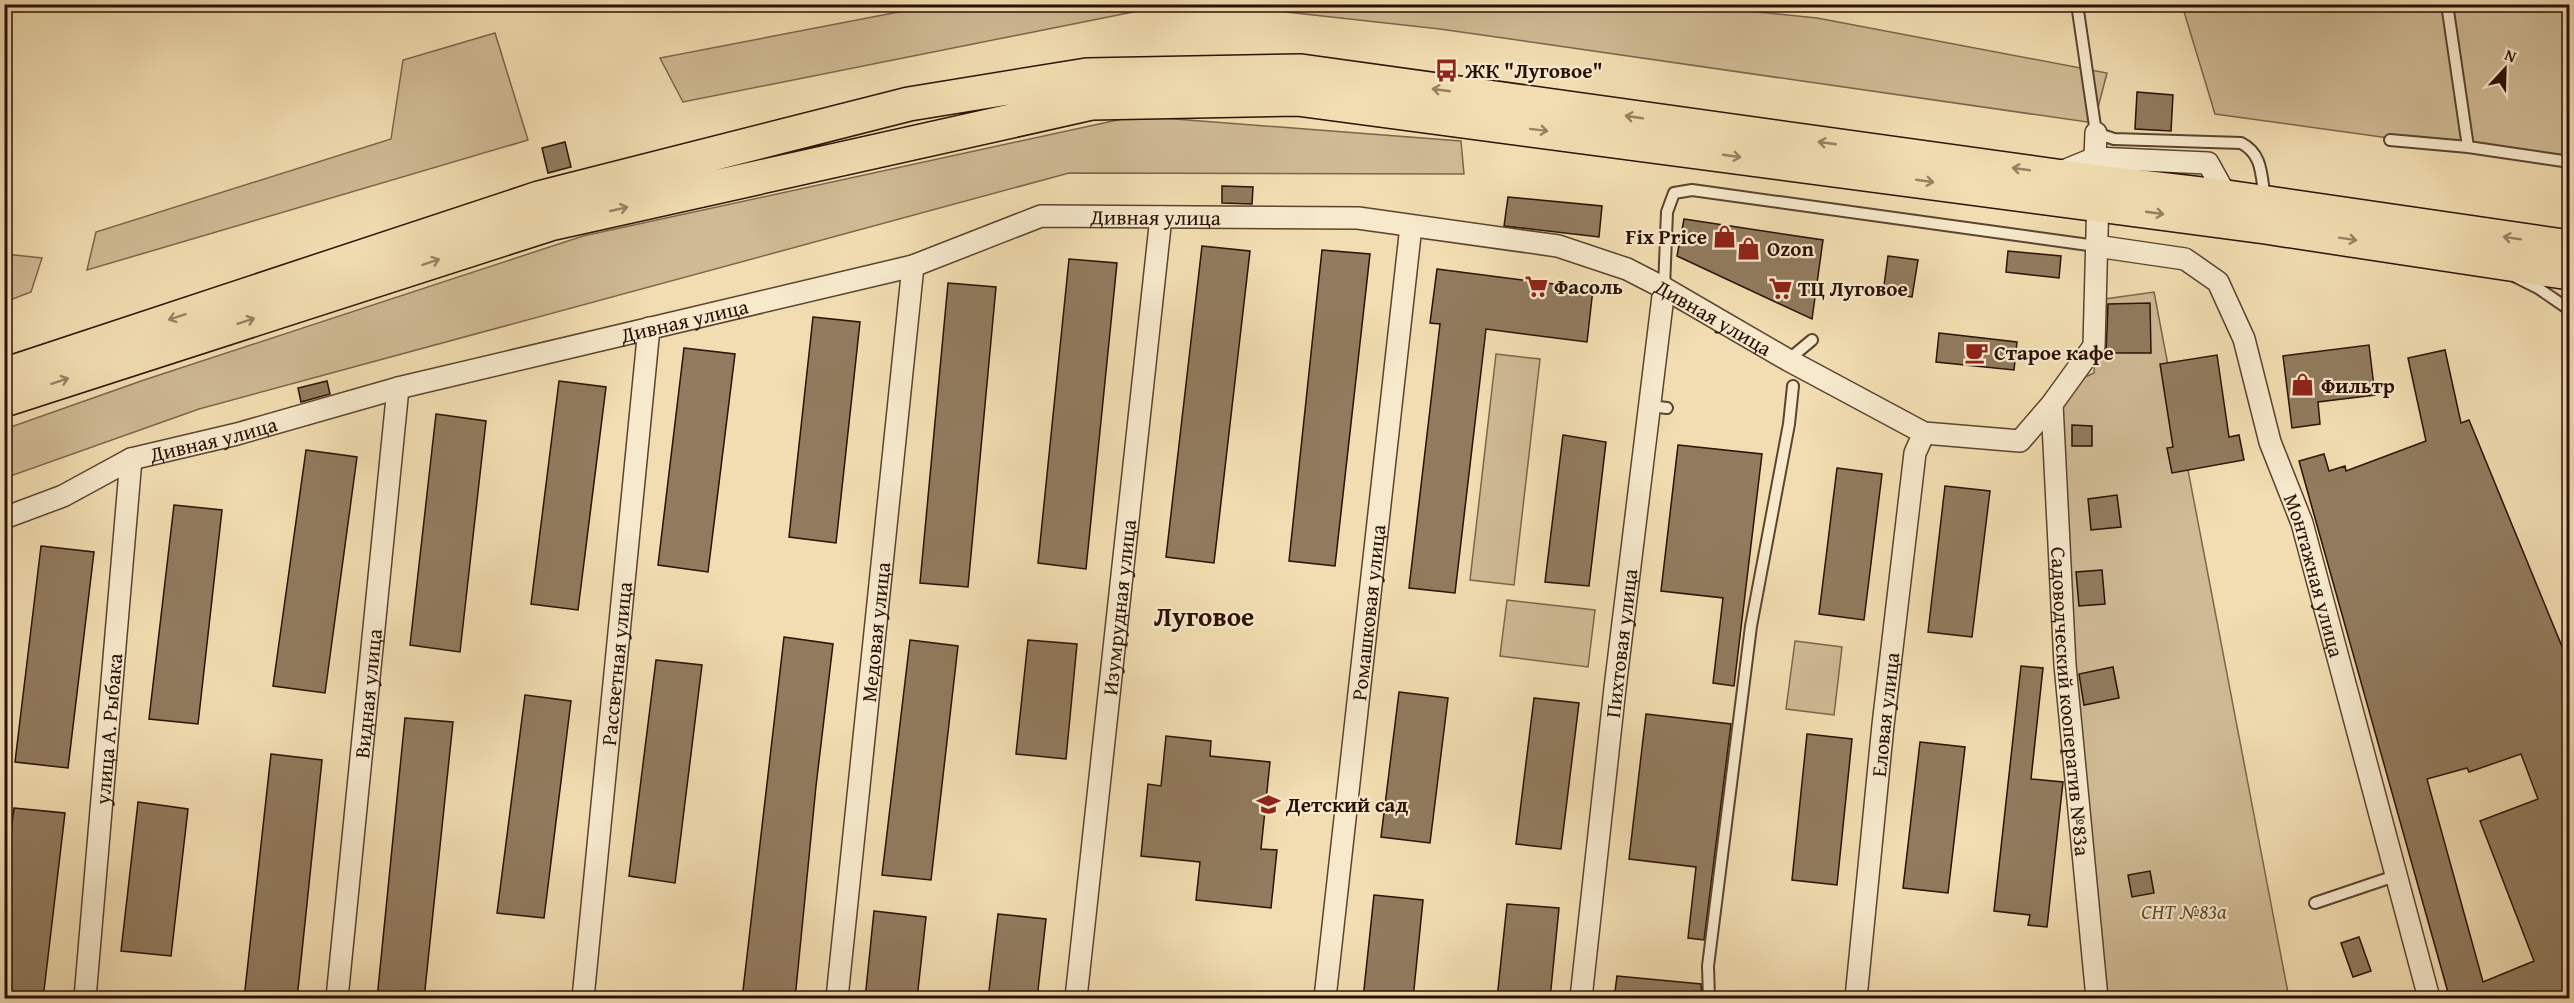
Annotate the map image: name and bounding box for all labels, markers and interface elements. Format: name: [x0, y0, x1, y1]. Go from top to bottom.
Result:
north arrow: [2475, 39, 2535, 99]
text: N: [2501, 42, 2520, 68]
place label: ЖК "Луговое": [1464, 55, 1603, 86]
bus stop icon: ЖК "Луговое": [1434, 57, 1460, 83]
one-way arrow: [1432, 85, 1451, 96]
one-way arrow: [1625, 111, 1645, 122]
one-way arrow: [1528, 125, 1548, 136]
one-way arrow: [1818, 137, 1838, 148]
one-way arrow: [1721, 151, 1741, 162]
one-way arrow: [2011, 164, 2031, 175]
one-way arrow: [1915, 176, 1935, 187]
street label: Дивная улица: [1089, 201, 1221, 233]
one-way arrow: [609, 202, 628, 214]
one-way arrow: [2145, 208, 2165, 219]
place label: Fix Price: [1626, 221, 1707, 252]
shop icon: Fix Price: [1712, 223, 1738, 249]
one-way arrow: [2502, 232, 2522, 243]
place label: Ozon: [1767, 233, 1814, 264]
one-way arrow: [2338, 234, 2358, 245]
shop icon: Ozon: [1736, 235, 1762, 261]
one-way arrow: [421, 256, 440, 267]
street label: Дивная улица: [1649, 270, 1778, 363]
place label: Фасоль: [1554, 271, 1623, 302]
supermarket icon: Фасоль: [1523, 273, 1549, 299]
place label: ТЦ Луговое: [1798, 273, 1908, 304]
supermarket icon: ТЦ Луговое: [1767, 275, 1793, 301]
street label: Дивная улица: [616, 290, 751, 351]
one-way arrow: [168, 312, 187, 323]
one-way arrow: [236, 315, 255, 326]
place label: Старое кафе: [1994, 337, 2114, 368]
cafe icon: Старое кафе: [1963, 339, 1989, 365]
place label: Фильтр: [2321, 370, 2395, 401]
shop icon: Фильтр: [2290, 372, 2316, 398]
one-way arrow: [50, 375, 69, 386]
street label: Дивная улица: [145, 408, 281, 470]
street label: Монтажная улица: [2276, 489, 2353, 661]
street label: Изумрудная улица: [1094, 518, 1143, 697]
street label: Ромашковая улица: [1343, 523, 1393, 702]
street label: Садоводческий кооператив №83а: [2044, 546, 2099, 857]
street label: Медовая улица: [852, 560, 898, 704]
street label: Пихтовая улица: [1596, 567, 1645, 719]
street label: Рассветная улица: [592, 580, 639, 747]
district label: Луговое: [1154, 596, 1254, 636]
street label: Видная улица: [346, 627, 389, 760]
street label: Еловая улица: [1862, 650, 1907, 778]
street label: улица А. Рыбака: [86, 652, 130, 807]
place label: Детский сад: [1285, 789, 1408, 820]
school or university icon: Детский сад: [1255, 791, 1281, 817]
park label: СНТ №83а: [2141, 896, 2227, 927]

